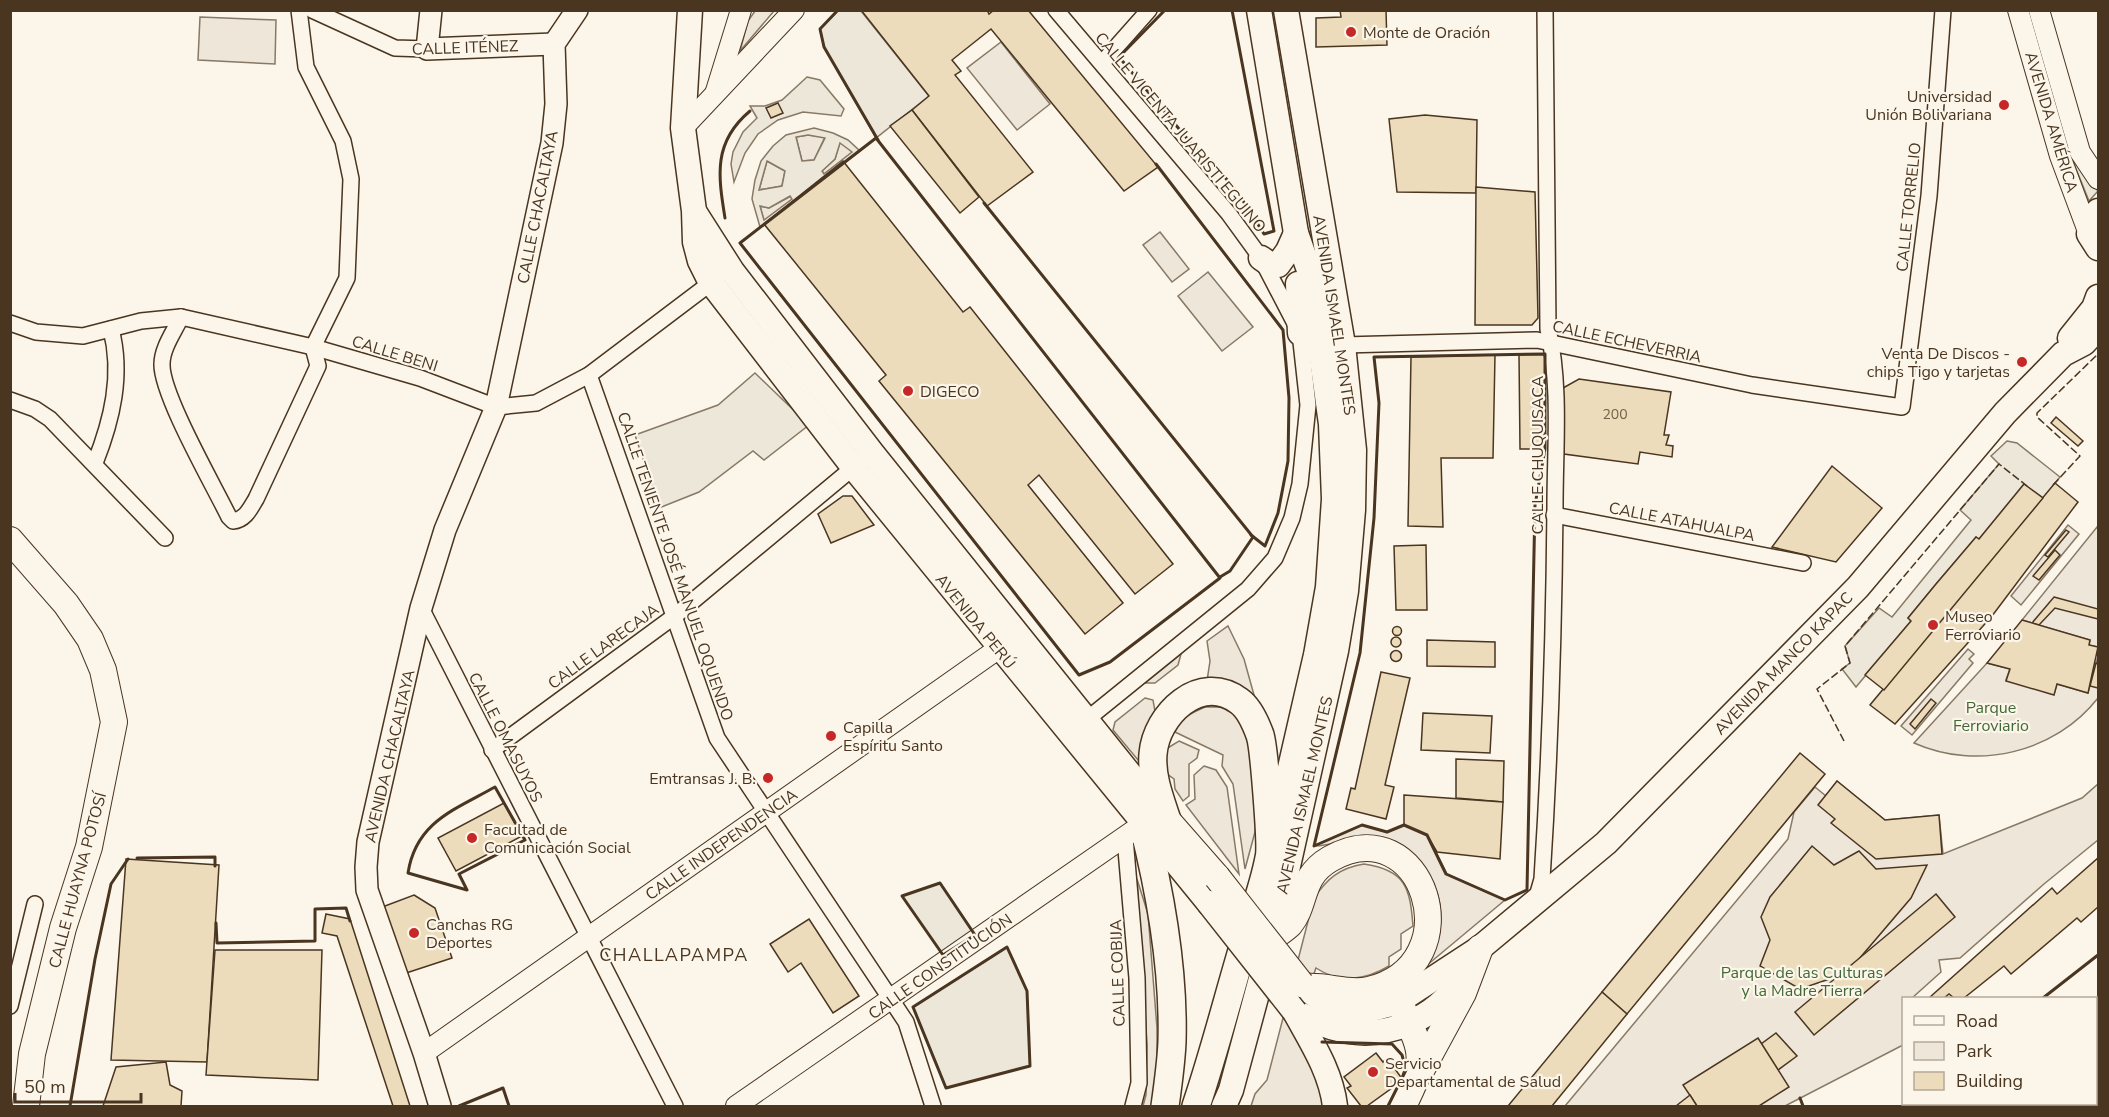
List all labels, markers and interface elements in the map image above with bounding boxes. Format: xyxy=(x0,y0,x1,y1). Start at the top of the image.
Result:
place label: Monte de Oración xyxy=(1363,22,1490,44)
marker: Monte de Oración xyxy=(1344,25,1358,39)
street label: CALLE VICENTA JUARISTI EGUINO xyxy=(1090,28,1271,238)
street label: CALLE ITÉNEZ xyxy=(411,35,519,61)
street label: AVENIDA AMÉRICA xyxy=(2019,49,2083,196)
place label: Universidad Unión Bolivariana xyxy=(1865,86,1992,126)
marker: Universidad Unión Bolivariana xyxy=(1997,98,2011,112)
street label: CALLE CHACALTAYA xyxy=(512,129,564,286)
street label: CALLE TORRELIO xyxy=(1891,141,1927,273)
street label: AVENIDA ISMAEL MONTES xyxy=(1307,213,1361,417)
street label: CALLE ECHEVERRIA xyxy=(1550,315,1704,369)
street label: CALLE BENI xyxy=(349,330,441,377)
place label: Venta De Discos - chips Tigo y tarjetas xyxy=(1867,343,2010,383)
marker: Venta De Discos - chips Tigo y tarjetas xyxy=(2015,355,2029,369)
street label: CALLE CHUQUISACA xyxy=(1527,375,1549,535)
place label: DIGECO xyxy=(920,381,980,403)
marker: DIGECO xyxy=(901,384,915,398)
house number: 200 xyxy=(1602,405,1628,424)
street label: CALLE TENIENTE JOSÉ MANUEL OQUENDO xyxy=(612,409,738,724)
street label: CALLE ATAHUALPA xyxy=(1607,497,1757,547)
street label: AVENIDA PERÚ xyxy=(930,569,1020,674)
street label: AVENIDA MANCO KAPAC xyxy=(1709,587,1858,740)
street label: CALLE LARECAJA xyxy=(544,599,664,695)
place label: Museo Ferroviario xyxy=(1945,606,2021,646)
marker: Museo Ferroviario xyxy=(1926,618,1940,632)
street label: AVENIDA CHACALTAYA xyxy=(359,667,421,845)
street label: CALLE OMASUYOS xyxy=(463,669,547,806)
street label: AVENIDA ISMAEL MONTES xyxy=(1271,694,1338,896)
park label: Parque Ferroviario xyxy=(1953,697,2029,737)
place label: Capilla Espíritu Santo xyxy=(843,717,943,757)
marker: Capilla Espíritu Santo xyxy=(824,729,838,743)
place label: Emtransas J. B. xyxy=(649,768,756,790)
marker: Emtransas J. B. xyxy=(761,771,775,785)
street label: CALLE INDEPENDENCIA xyxy=(641,784,802,906)
street label: CALLE HUAYNA POTOSÍ xyxy=(44,789,112,971)
place label: Facultad de Comunicación Social xyxy=(484,819,631,859)
marker: Facultad de Comunicación Social xyxy=(465,831,479,845)
street label: CALLE CONSTITUCIÓN xyxy=(864,909,1017,1025)
place label: Canchas RG Deportes xyxy=(426,914,513,954)
street label: CALLE COBIJA xyxy=(1105,919,1131,1027)
marker: Canchas RG Deportes xyxy=(407,926,421,940)
district label: CHALLAPAMPA xyxy=(599,943,749,967)
park label: Parque de las Culturas y la Madre Tierra xyxy=(1721,962,1883,1002)
legend xyxy=(1902,997,2097,1105)
text: Road xyxy=(1956,1009,1998,1033)
text: Park xyxy=(1956,1039,1993,1063)
place label: Servicio Departamental de Salud xyxy=(1385,1053,1561,1093)
marker: Servicio Departamental de Salud xyxy=(1366,1065,1380,1079)
scale bar xyxy=(15,1066,141,1104)
text: Building xyxy=(1956,1069,2023,1093)
text: 50 m xyxy=(24,1075,66,1099)

